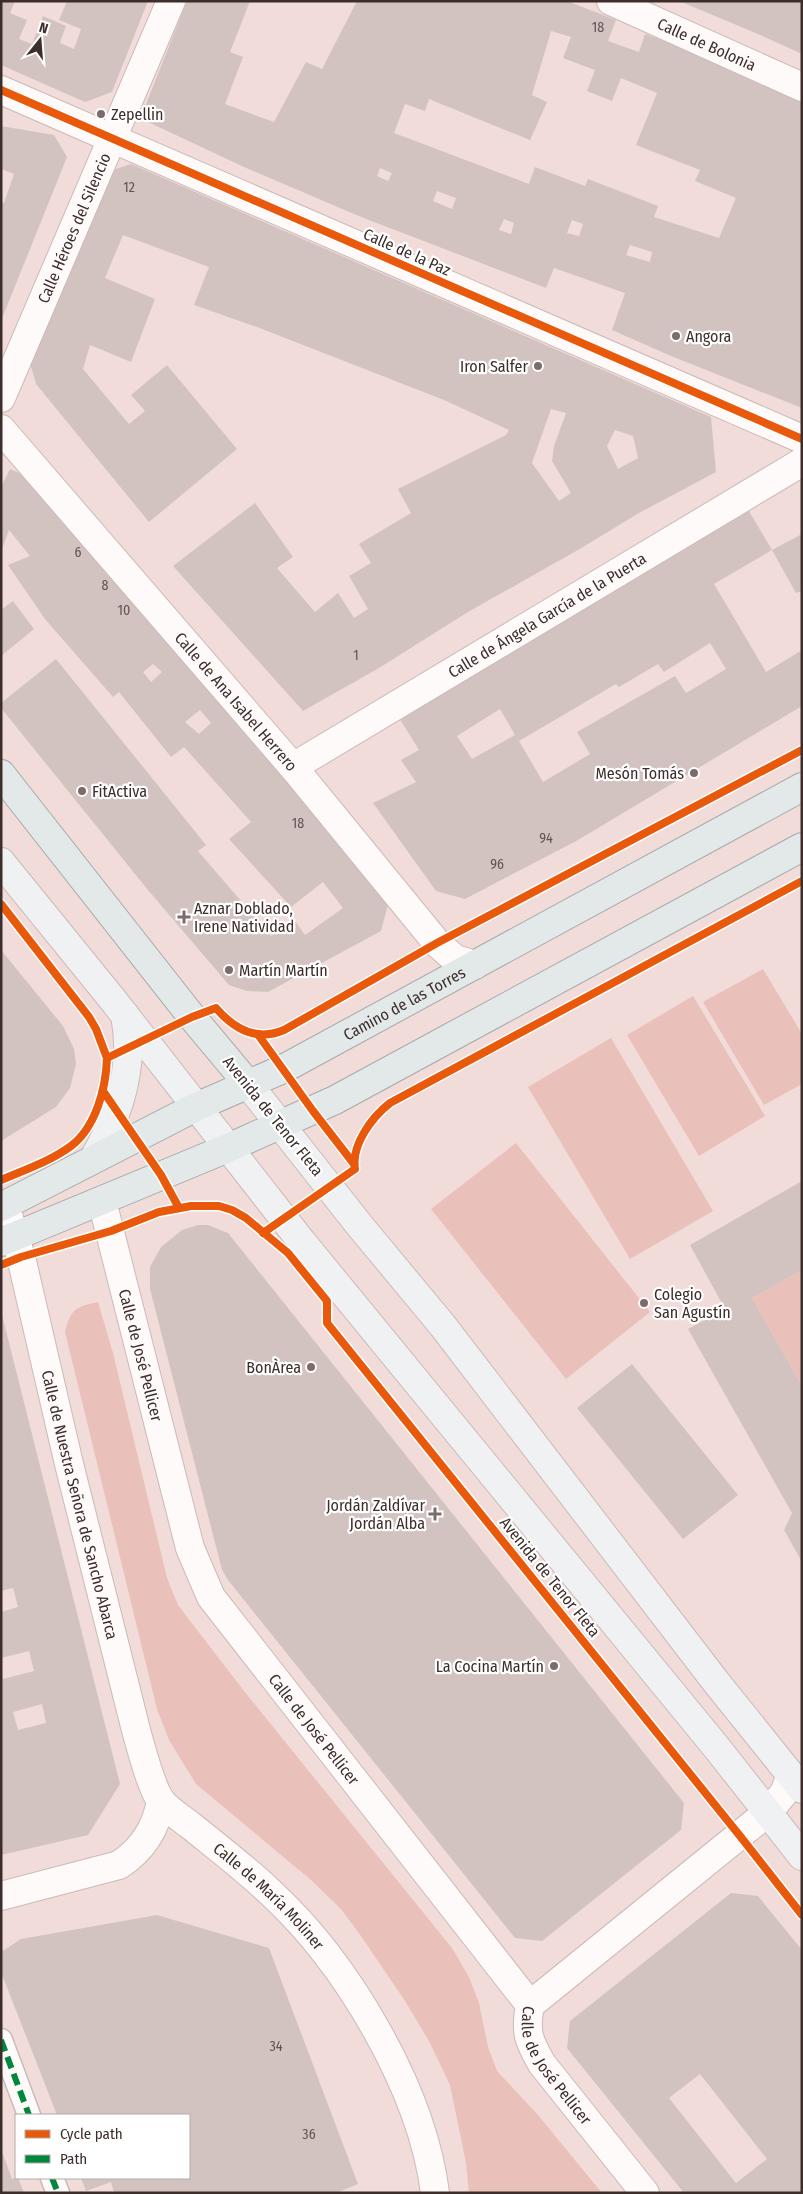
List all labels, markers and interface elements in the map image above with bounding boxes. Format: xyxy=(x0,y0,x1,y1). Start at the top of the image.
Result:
street label: Calle de Bolonia xyxy=(654,14,759,75)
north arrow xyxy=(15,15,65,65)
text: N xyxy=(37,19,50,37)
house number: 18 xyxy=(592,19,604,36)
place label: Zepellin xyxy=(111,105,163,124)
marker: Zepellin xyxy=(95,108,107,120)
street label: Calle Héroes del Silencio xyxy=(33,150,114,306)
house number: 12 xyxy=(123,179,135,196)
street label: Calle de la Paz xyxy=(360,224,454,280)
place label: Angora xyxy=(686,327,732,346)
marker: Angora xyxy=(670,330,682,342)
place label: Iron Salfer xyxy=(460,357,528,376)
marker: Iron Salfer xyxy=(532,360,544,372)
house number: 6 xyxy=(75,544,82,561)
street label: Calle de Ángela García de la Puerta xyxy=(445,548,649,681)
house number: 8 xyxy=(102,577,109,594)
house number: 10 xyxy=(118,602,130,619)
street label: Calle de Ana Isabel Herrero xyxy=(171,628,302,775)
house number: 1 xyxy=(353,647,359,664)
place label: Mesón Tomás xyxy=(595,764,684,783)
marker: Mesón Tomás xyxy=(688,767,700,779)
place label: FitActiva xyxy=(92,782,147,801)
marker: FitActiva xyxy=(76,785,88,797)
house number: 18 xyxy=(292,815,304,832)
house number: 94 xyxy=(539,830,553,847)
house number: 96 xyxy=(490,856,504,873)
place label: Aznar Doblado, Irene Natividad xyxy=(194,899,294,936)
marker: Aznar Doblado, Irene Natividad xyxy=(178,911,190,923)
place label: Martín Martín xyxy=(239,961,328,980)
street label: Camino de las Torres xyxy=(340,962,469,1044)
marker: Martín Martín xyxy=(223,964,235,976)
street label: Avenida de Tenor Fleta xyxy=(219,1052,327,1180)
place label: Colegio San Agustín xyxy=(654,1285,731,1322)
street label: Calle de José Pellicer xyxy=(115,1287,167,1424)
marker: Colegio San Agustín xyxy=(638,1297,650,1309)
place label: BonÀrea xyxy=(246,1358,301,1377)
marker: BonÀrea xyxy=(305,1361,317,1373)
street label: Calle de Nuestra Señora de Sancho Abarca xyxy=(38,1368,122,1641)
place label: Jordán Zaldívar Jordán Alba xyxy=(326,1496,425,1533)
marker: Jordán Zaldívar Jordán Alba xyxy=(429,1508,441,1520)
street label: Avenida de Tenor Fleta xyxy=(496,1513,604,1641)
place label: La Cocina Martín xyxy=(436,1657,544,1676)
marker: La Cocina Martín xyxy=(548,1660,560,1672)
street label: Calle de José Pellicer xyxy=(265,1670,364,1789)
street label: Calle de María Moliner xyxy=(210,1838,329,1954)
street label: Calle de José Pellicer xyxy=(518,2005,596,2128)
house number: 34 xyxy=(269,2038,283,2055)
legend xyxy=(15,2114,190,2179)
text: Cycle path xyxy=(60,2125,123,2143)
house number: 36 xyxy=(302,2126,316,2143)
text: Path xyxy=(60,2150,87,2168)

